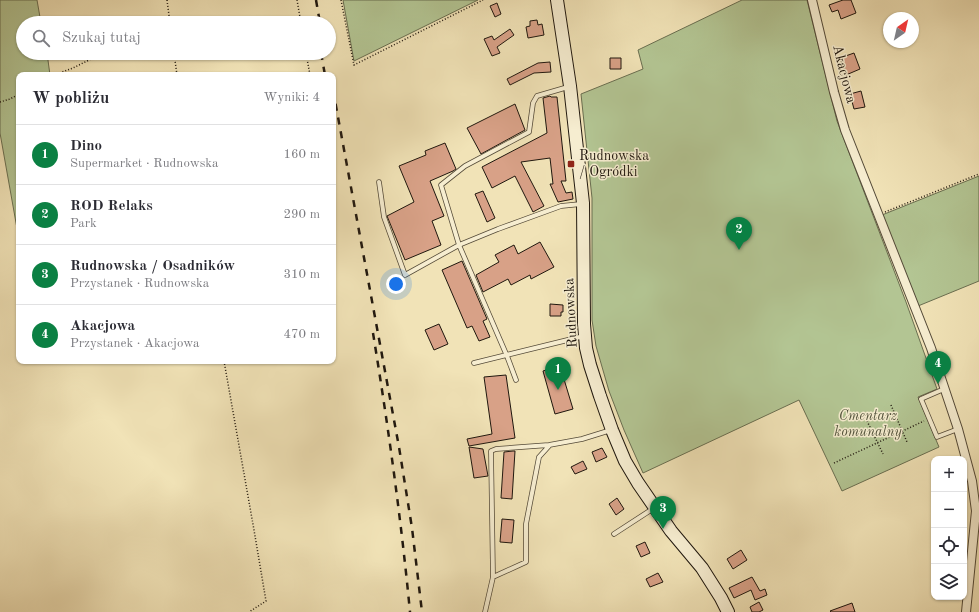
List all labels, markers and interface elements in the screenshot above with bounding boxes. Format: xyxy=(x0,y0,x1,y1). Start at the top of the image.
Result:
north arrow xyxy=(883,12,919,48)
search box xyxy=(16,16,336,60)
icon: search xyxy=(30,27,52,49)
text: Szukaj tutaj xyxy=(62,31,141,46)
street label: Akacjowa xyxy=(830,43,858,105)
text: W pobliżu xyxy=(32,90,109,107)
text: Wyniki: 4 xyxy=(264,91,320,104)
text: Dino xyxy=(70,139,102,154)
text: 1 xyxy=(41,148,49,161)
text: 160 m xyxy=(283,148,320,161)
place label: Rudnowska / Ogródki xyxy=(579,149,649,179)
text: Supermarket · Rudnowska xyxy=(70,157,219,170)
marker: Rudnowska / Ogródki xyxy=(566,159,576,169)
text: ROD Relaks xyxy=(70,199,153,214)
text: 2 xyxy=(41,208,49,221)
text: 290 m xyxy=(283,208,320,221)
text: Park xyxy=(70,217,97,230)
pin: 2 xyxy=(726,217,752,250)
text: Rudnowska / Osadników xyxy=(70,259,235,274)
text: 3 xyxy=(41,268,49,281)
text: 310 m xyxy=(283,268,320,281)
your location xyxy=(386,274,406,294)
text: Przystanek · Rudnowska xyxy=(70,277,209,290)
street label: Rudnowska xyxy=(562,277,580,348)
text: Akacjowa xyxy=(70,319,135,334)
text: 4 xyxy=(41,328,49,341)
text: 470 m xyxy=(283,328,320,341)
text: Przystanek · Akacjowa xyxy=(70,337,199,350)
pin: 4 xyxy=(925,351,951,384)
pin: 1 xyxy=(545,357,571,390)
park label: Cmentarz komunalny xyxy=(834,409,903,440)
map controls xyxy=(931,456,967,600)
button: + xyxy=(931,456,967,492)
button: − xyxy=(931,492,967,528)
pin: 3 xyxy=(650,496,676,529)
button: locate xyxy=(931,528,967,564)
button: layers xyxy=(931,564,967,600)

